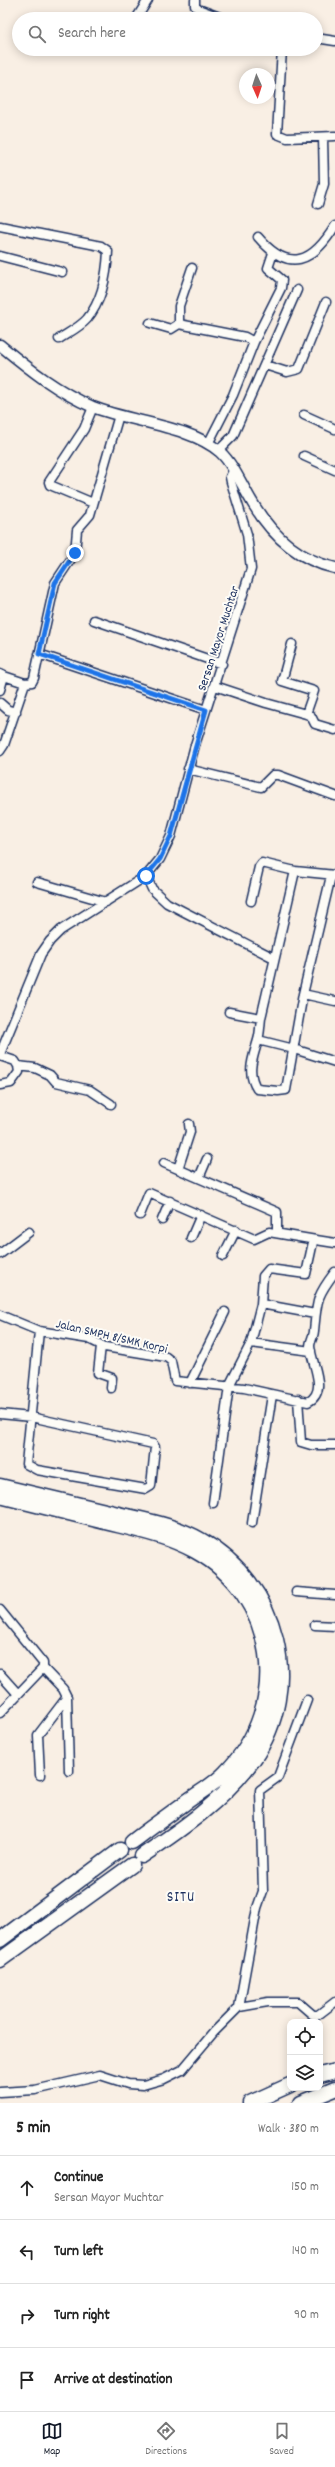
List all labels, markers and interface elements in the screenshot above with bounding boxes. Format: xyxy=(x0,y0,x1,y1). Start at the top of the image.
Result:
search box xyxy=(12,12,323,56)
icon: search xyxy=(26,23,48,45)
text: Search here xyxy=(58,23,126,45)
north arrow xyxy=(239,68,275,104)
route end xyxy=(66,544,84,562)
street label: Sersan Mayor Muchtar xyxy=(193,584,245,694)
route start xyxy=(137,867,155,885)
street label: Jalan SMPH 8/SMK Korpi xyxy=(54,1315,170,1360)
district label: SITU xyxy=(167,1887,195,1909)
map controls xyxy=(287,2019,323,2091)
button: locate xyxy=(287,2019,323,2055)
button: layers xyxy=(287,2055,323,2091)
text: 5 min xyxy=(16,2117,50,2141)
text: Walk · 380 m xyxy=(258,2120,319,2139)
text: Continue xyxy=(54,2167,103,2189)
icon: ahead xyxy=(16,2177,38,2199)
text: 150 m xyxy=(291,2178,319,2197)
text: Sersan Mayor Muchtar xyxy=(54,2189,164,2208)
icon: left xyxy=(16,2241,38,2263)
text: Turn left xyxy=(54,2241,103,2263)
text: 140 m xyxy=(292,2242,319,2261)
icon: right xyxy=(16,2305,38,2327)
text: Turn right xyxy=(54,2305,110,2327)
text: 90 m xyxy=(294,2306,319,2325)
icon: arrive xyxy=(16,2369,38,2391)
text: Arrive at destination xyxy=(54,2369,172,2391)
tab: Map xyxy=(41,2420,63,2460)
tab: Directions xyxy=(145,2420,187,2460)
tab: Saved xyxy=(269,2420,294,2460)

